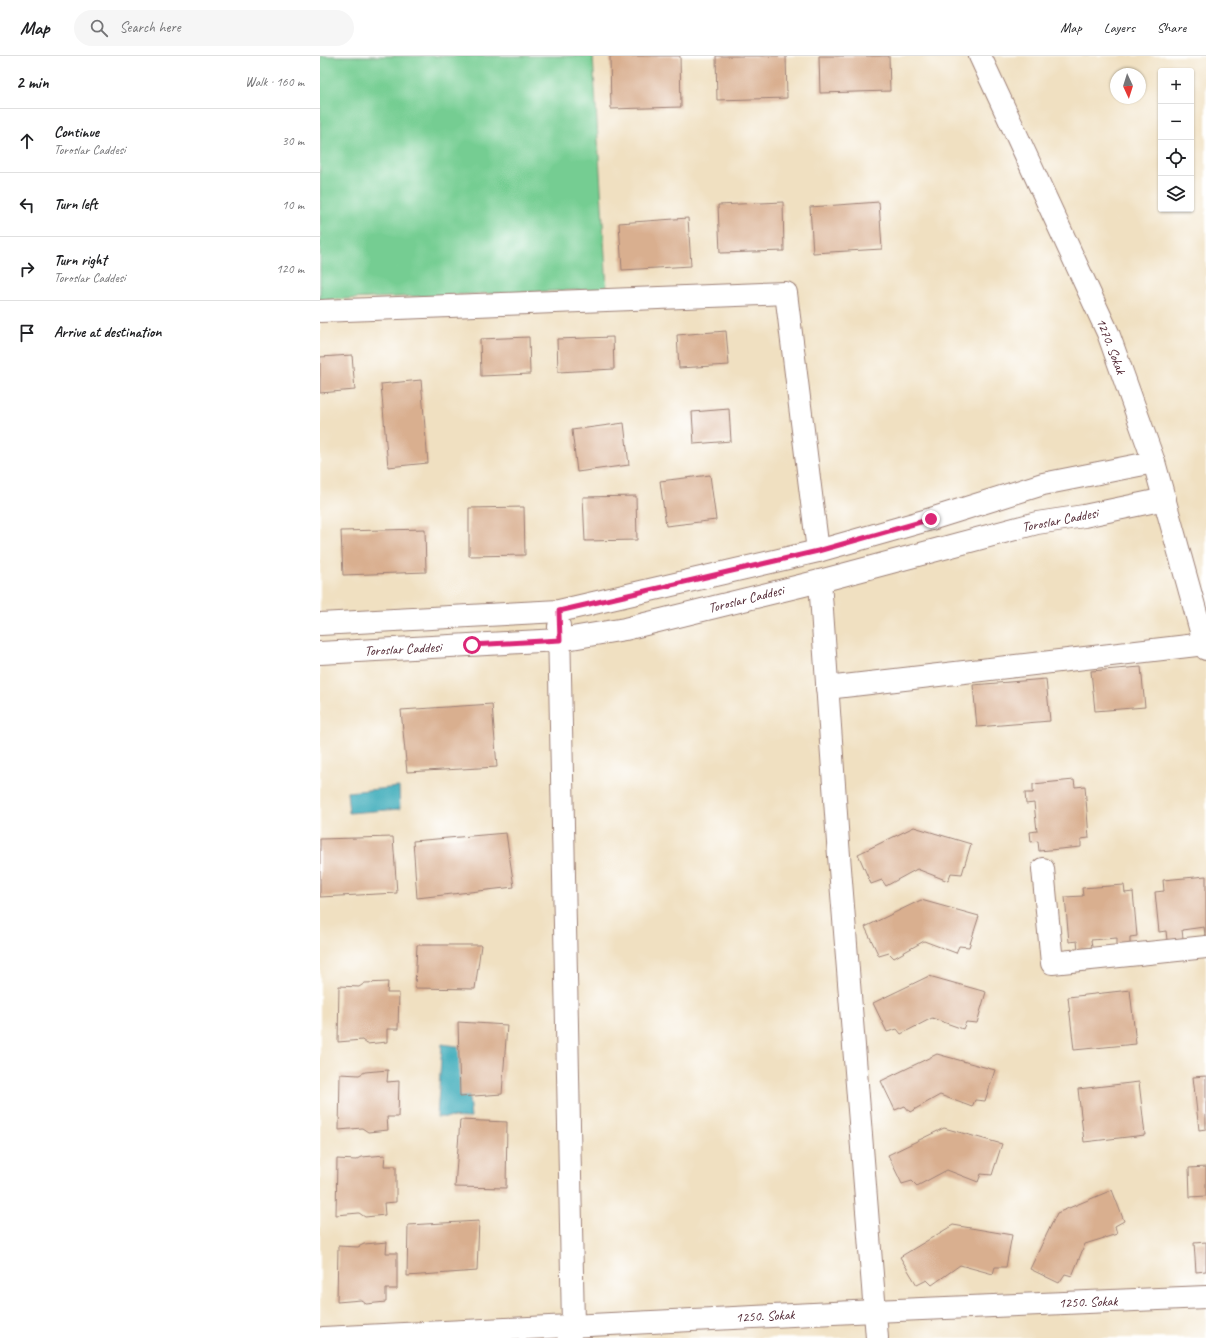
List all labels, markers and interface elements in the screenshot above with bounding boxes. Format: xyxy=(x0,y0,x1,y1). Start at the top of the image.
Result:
search box xyxy=(74,10,354,46)
text: Map xyxy=(20,16,50,40)
icon: search xyxy=(88,17,110,39)
text: Search here xyxy=(120,18,181,37)
text: Map xyxy=(1060,19,1082,36)
text: Layers xyxy=(1104,19,1135,36)
text: Share xyxy=(1157,19,1186,36)
north arrow xyxy=(1110,68,1146,104)
map controls xyxy=(1158,68,1194,212)
button: + xyxy=(1158,68,1194,104)
text: 2 min xyxy=(16,72,49,93)
text: Walk · 160 m xyxy=(245,74,304,90)
button: − xyxy=(1158,104,1194,140)
text: Continue xyxy=(54,123,99,142)
icon: ahead xyxy=(16,130,38,152)
text: 30 m xyxy=(282,133,304,149)
button: locate xyxy=(1158,140,1194,176)
text: Toroslar Caddesi xyxy=(54,142,126,158)
button: layers xyxy=(1158,176,1194,212)
icon: left xyxy=(16,194,38,216)
text: Turn left xyxy=(54,195,97,214)
text: 10 m xyxy=(282,197,304,213)
text: Turn right xyxy=(54,251,107,270)
icon: right xyxy=(16,258,38,280)
text: 120 m xyxy=(276,261,304,277)
text: Toroslar Caddesi xyxy=(54,270,126,286)
street label: 1270. Sokak xyxy=(1093,316,1130,377)
icon: arrive xyxy=(16,322,38,344)
text: Arrive at destination xyxy=(54,323,161,342)
street label: Toroslar Caddesi xyxy=(1021,504,1102,536)
route end xyxy=(922,510,940,528)
street label: Toroslar Caddesi xyxy=(707,581,788,617)
route start xyxy=(463,636,481,654)
street label: Toroslar Caddesi xyxy=(364,638,444,660)
street label: 1250. Sokak xyxy=(1058,1292,1119,1312)
street label: 1250. Sokak xyxy=(735,1306,796,1326)

